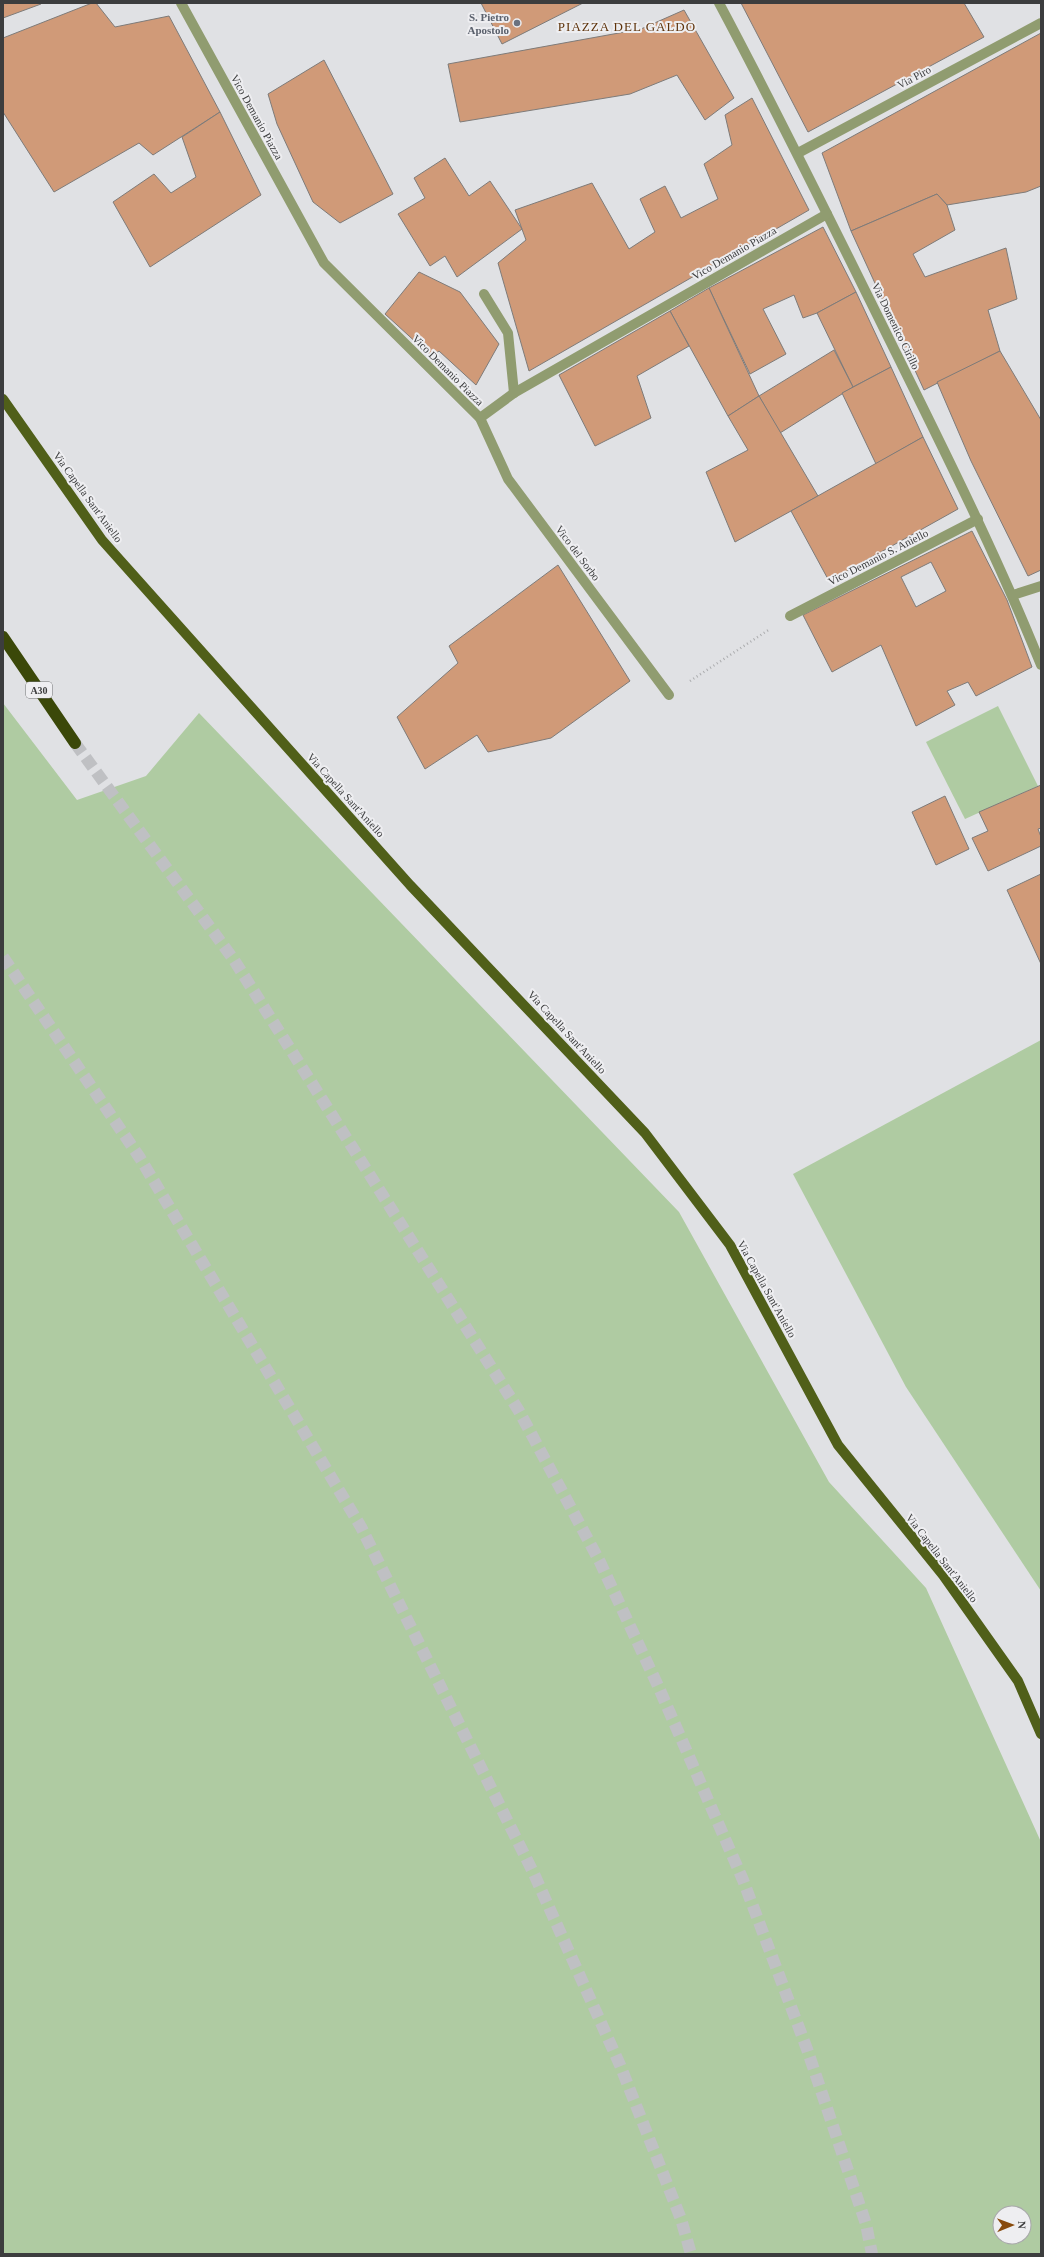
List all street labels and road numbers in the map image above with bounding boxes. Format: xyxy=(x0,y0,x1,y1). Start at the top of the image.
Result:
street label: Via Piro xyxy=(895,63,933,91)
street label: Vico Demanio Piazza xyxy=(229,72,285,162)
street label: Vico Demanio Piazza xyxy=(690,224,778,282)
street label: Via Domenico Cirillo xyxy=(870,281,922,372)
street label: Vico Demanio Piazza xyxy=(410,332,486,408)
street label: Via Capella Sant'Aniello xyxy=(51,449,125,545)
street label: Vico del Sorbo xyxy=(553,523,603,583)
street label: Vico Demanio S. Aniello xyxy=(826,526,930,587)
road number: A30 xyxy=(26,682,52,698)
street label: Via Capella Sant'Aniello xyxy=(305,751,387,840)
street label: Via Capella Sant'Aniello xyxy=(525,988,609,1076)
street label: Via Capella Sant'Aniello xyxy=(735,1238,799,1340)
street label: Via Capella Sant'Aniello xyxy=(904,1511,981,1605)

